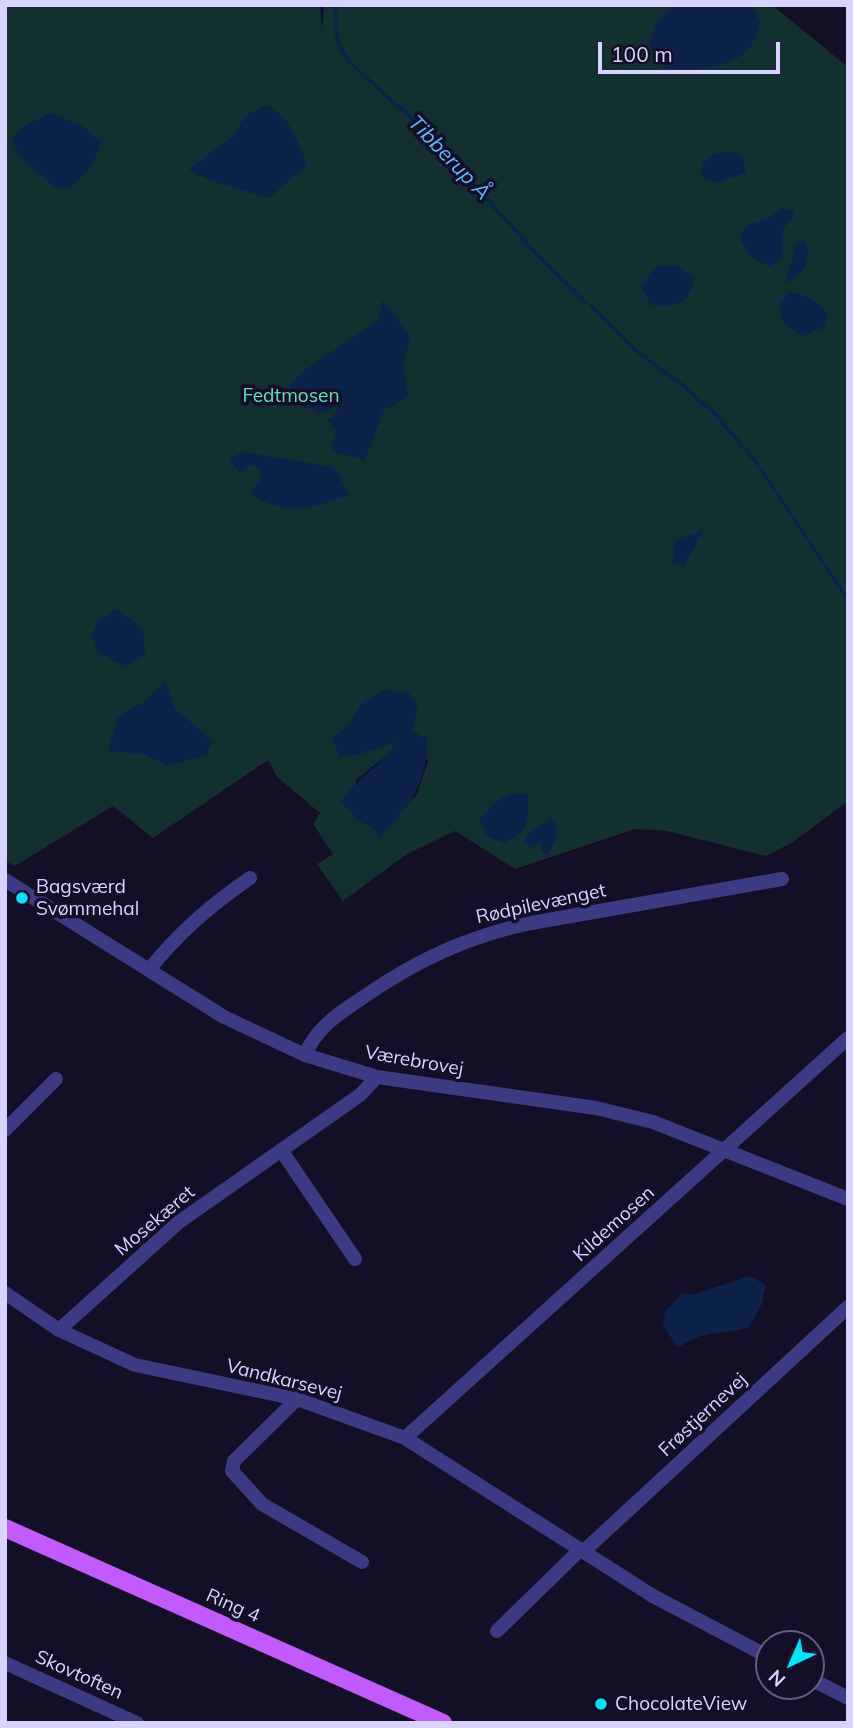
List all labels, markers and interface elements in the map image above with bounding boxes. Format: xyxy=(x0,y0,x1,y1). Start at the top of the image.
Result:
scale bar xyxy=(601,28,783,72)
text: 100 m xyxy=(611,41,673,67)
water label: Tibberup Å xyxy=(403,111,495,205)
park label: Fedtmosen xyxy=(242,385,340,407)
place label: Bagsværd Svømmehal xyxy=(36,876,139,920)
street label: Rødpilevænget xyxy=(474,879,608,929)
marker: Bagsværd Svømmehal xyxy=(14,890,30,906)
street label: Værebrovej xyxy=(363,1041,465,1081)
street label: Mosekæret xyxy=(110,1181,200,1261)
street label: Kildemosen xyxy=(569,1182,659,1266)
street label: Vandkarsevej xyxy=(224,1355,344,1405)
street label: Frøstjernevej xyxy=(654,1368,752,1462)
street label: Ring 4 xyxy=(203,1584,263,1628)
north arrow xyxy=(755,1630,825,1700)
street label: Skovtoften xyxy=(32,1646,126,1704)
text: N xyxy=(763,1665,790,1692)
place label: ChocolateView xyxy=(615,1693,747,1715)
marker: ChocolateView xyxy=(593,1696,609,1712)

